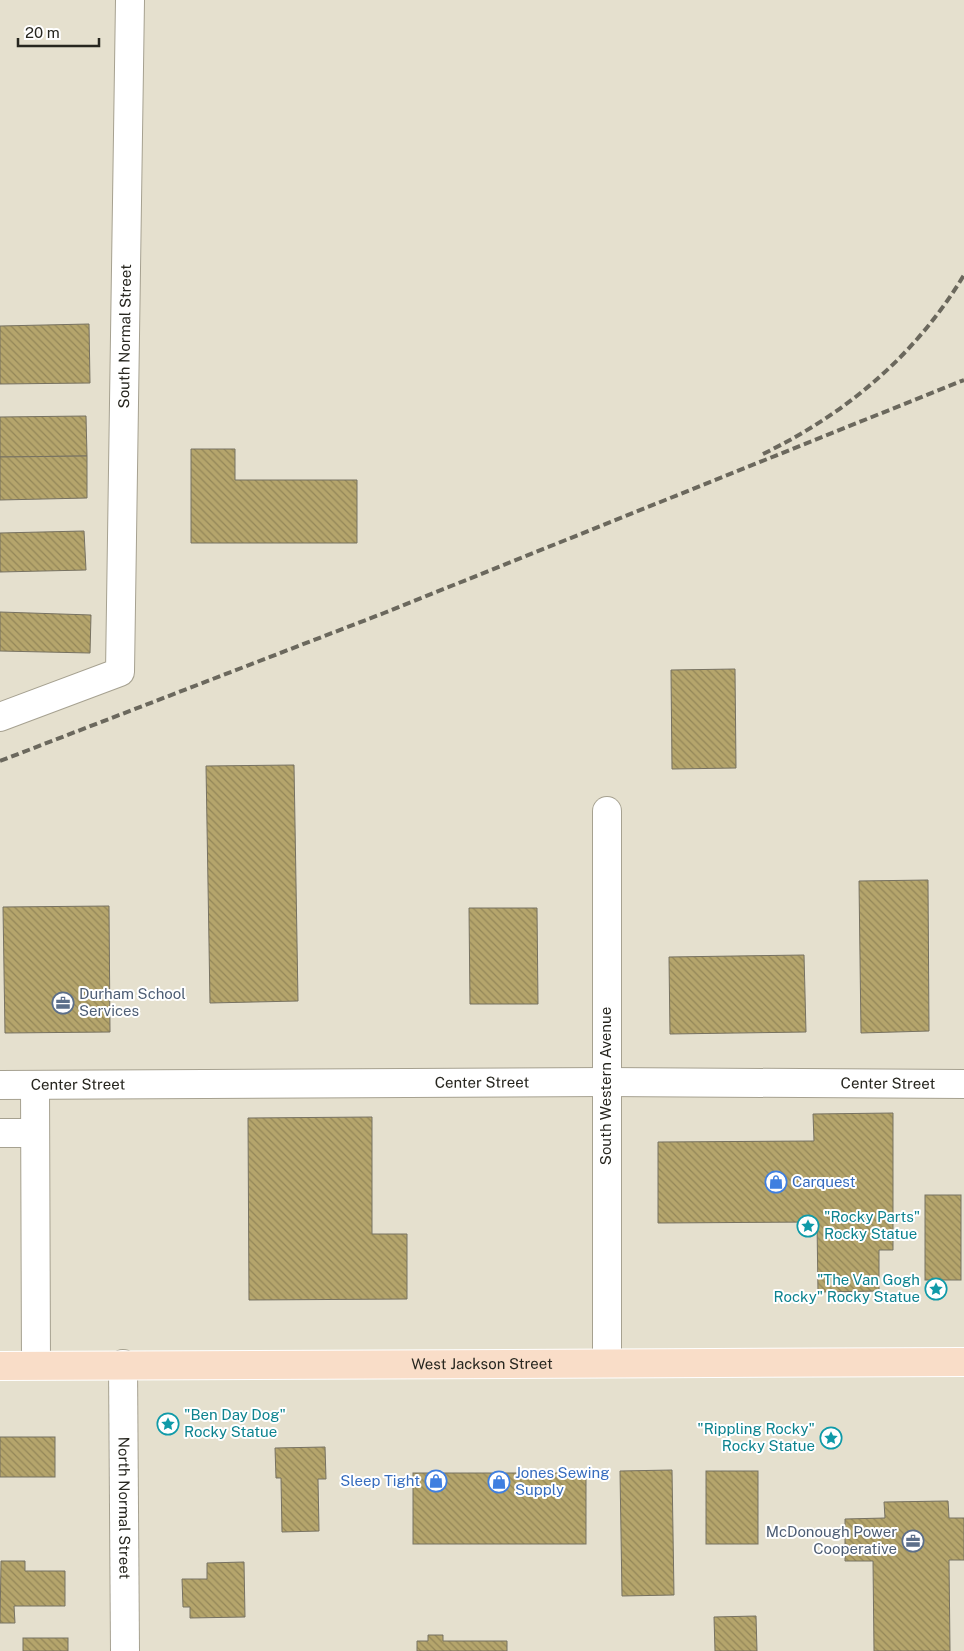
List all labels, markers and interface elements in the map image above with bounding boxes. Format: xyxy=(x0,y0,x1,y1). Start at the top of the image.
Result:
scale bar xyxy=(18,15,99,47)
text: 20 m xyxy=(25,24,60,41)
street label: South Normal Street xyxy=(115,264,134,408)
place label: Durham School Services xyxy=(79,985,186,1019)
office icon: Durham School Services xyxy=(51,991,75,1015)
street label: South Western Avenue xyxy=(597,1007,614,1165)
street label: Center Street xyxy=(435,1073,530,1091)
street label: Center Street xyxy=(841,1074,936,1092)
street label: Center Street xyxy=(31,1075,126,1093)
shop icon: Carquest xyxy=(764,1170,788,1194)
place label: Carquest xyxy=(792,1173,856,1190)
place label: "Rocky Parts" Rocky Statue xyxy=(824,1208,920,1242)
place icon: "Rocky Parts" Rocky Statue xyxy=(796,1214,820,1238)
place label: "The Van Gogh Rocky" Rocky Statue xyxy=(774,1271,920,1305)
place icon: "The Van Gogh Rocky" Rocky Statue xyxy=(924,1277,948,1301)
street label: West Jackson Street xyxy=(411,1355,553,1372)
place label: "Ben Day Dog" Rocky Statue xyxy=(184,1406,286,1440)
place icon: "Ben Day Dog" Rocky Statue xyxy=(156,1412,180,1436)
place label: "Rippling Rocky" Rocky Statue xyxy=(697,1420,815,1454)
place icon: "Rippling Rocky" Rocky Statue xyxy=(819,1426,843,1450)
street label: North Normal Street xyxy=(116,1437,134,1579)
place label: Jones Sewing Supply xyxy=(515,1464,610,1498)
shop icon: Sleep Tight xyxy=(424,1469,448,1493)
shop icon: Jones Sewing Supply xyxy=(487,1470,511,1494)
place label: Sleep Tight xyxy=(340,1472,420,1489)
place label: McDonough Power Cooperative xyxy=(766,1523,897,1557)
office icon: McDonough Power Cooperative xyxy=(901,1529,925,1553)

